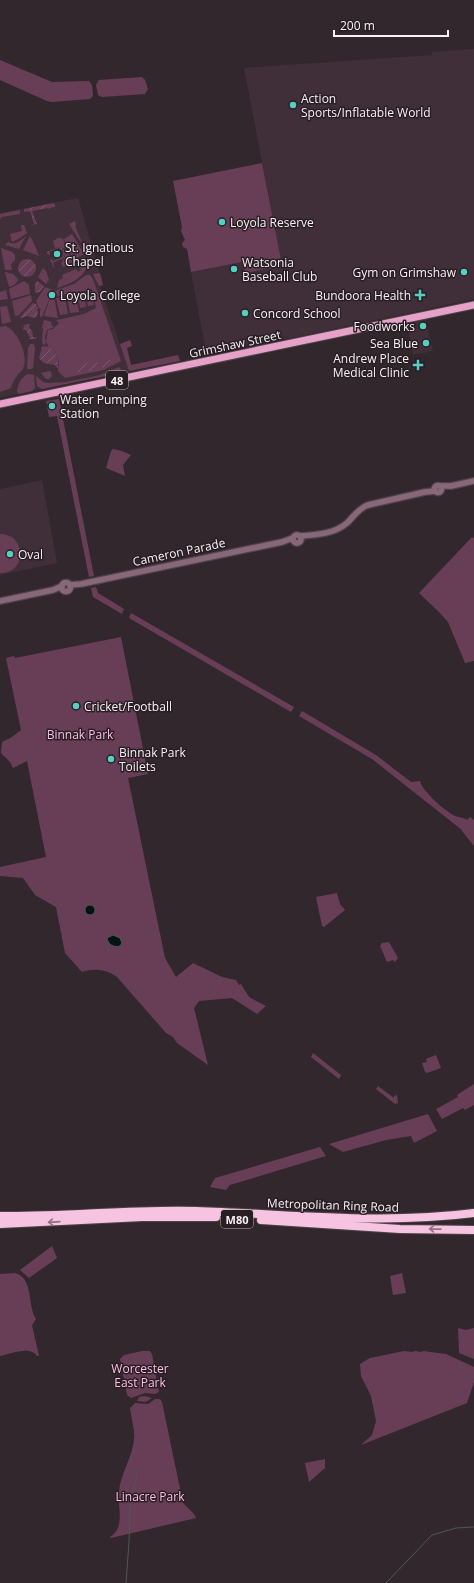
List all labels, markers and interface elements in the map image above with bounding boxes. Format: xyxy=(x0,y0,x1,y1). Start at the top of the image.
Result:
scale bar xyxy=(334,12,448,38)
text: 200 m xyxy=(340,17,375,34)
place label: Action Sports/Inflatable World xyxy=(301,90,431,121)
marker: Action Sports/Inflatable World xyxy=(288,100,298,110)
place label: Loyola Reserve xyxy=(230,214,314,231)
marker: Loyola Reserve xyxy=(217,217,227,227)
place label: St. Ignatious Chapel xyxy=(65,239,134,270)
marker: St. Ignatious Chapel xyxy=(52,249,62,259)
place label: Watsonia Baseball Club xyxy=(242,254,317,285)
marker: Watsonia Baseball Club xyxy=(229,264,239,274)
place label: Gym on Grimshaw xyxy=(353,264,457,281)
marker: Gym on Grimshaw xyxy=(459,267,469,277)
place label: Loyola College xyxy=(60,287,141,304)
place label: Bundoora Health xyxy=(315,287,411,304)
marker: Bundoora Health xyxy=(414,289,426,301)
marker: Loyola College xyxy=(47,290,57,300)
place label: Concord School xyxy=(253,305,341,322)
marker: Concord School xyxy=(240,308,250,318)
place label: Foodworks xyxy=(354,318,415,335)
marker: Foodworks xyxy=(418,321,428,331)
street label: Grimshaw Street xyxy=(188,326,282,362)
place label: Sea Blue xyxy=(370,335,418,352)
marker: Sea Blue xyxy=(421,338,431,348)
place label: Andrew Place Medical Clinic xyxy=(333,350,409,381)
marker: Andrew Place Medical Clinic xyxy=(412,359,424,371)
road number: 48 xyxy=(106,371,128,389)
place label: Water Pumping Station xyxy=(60,391,147,422)
marker: Water Pumping Station xyxy=(47,401,57,411)
street label: Cameron Parade xyxy=(131,534,227,570)
place label: Oval xyxy=(18,546,43,563)
marker: Oval xyxy=(5,549,15,559)
place label: Cricket/Football xyxy=(84,698,172,715)
marker: Cricket/Football xyxy=(71,701,81,711)
park label: Binnak Park xyxy=(47,726,114,743)
place label: Binnak Park Toilets xyxy=(119,744,186,775)
marker: Binnak Park Toilets xyxy=(106,754,116,764)
street label: Metropolitan Ring Road xyxy=(267,1194,399,1216)
road number: M80 xyxy=(221,1210,253,1228)
one-way arrow xyxy=(48,1219,61,1226)
one-way arrow xyxy=(429,1225,442,1233)
park label: Worcester East Park xyxy=(111,1360,169,1391)
park label: Linacre Park xyxy=(116,1488,185,1505)

